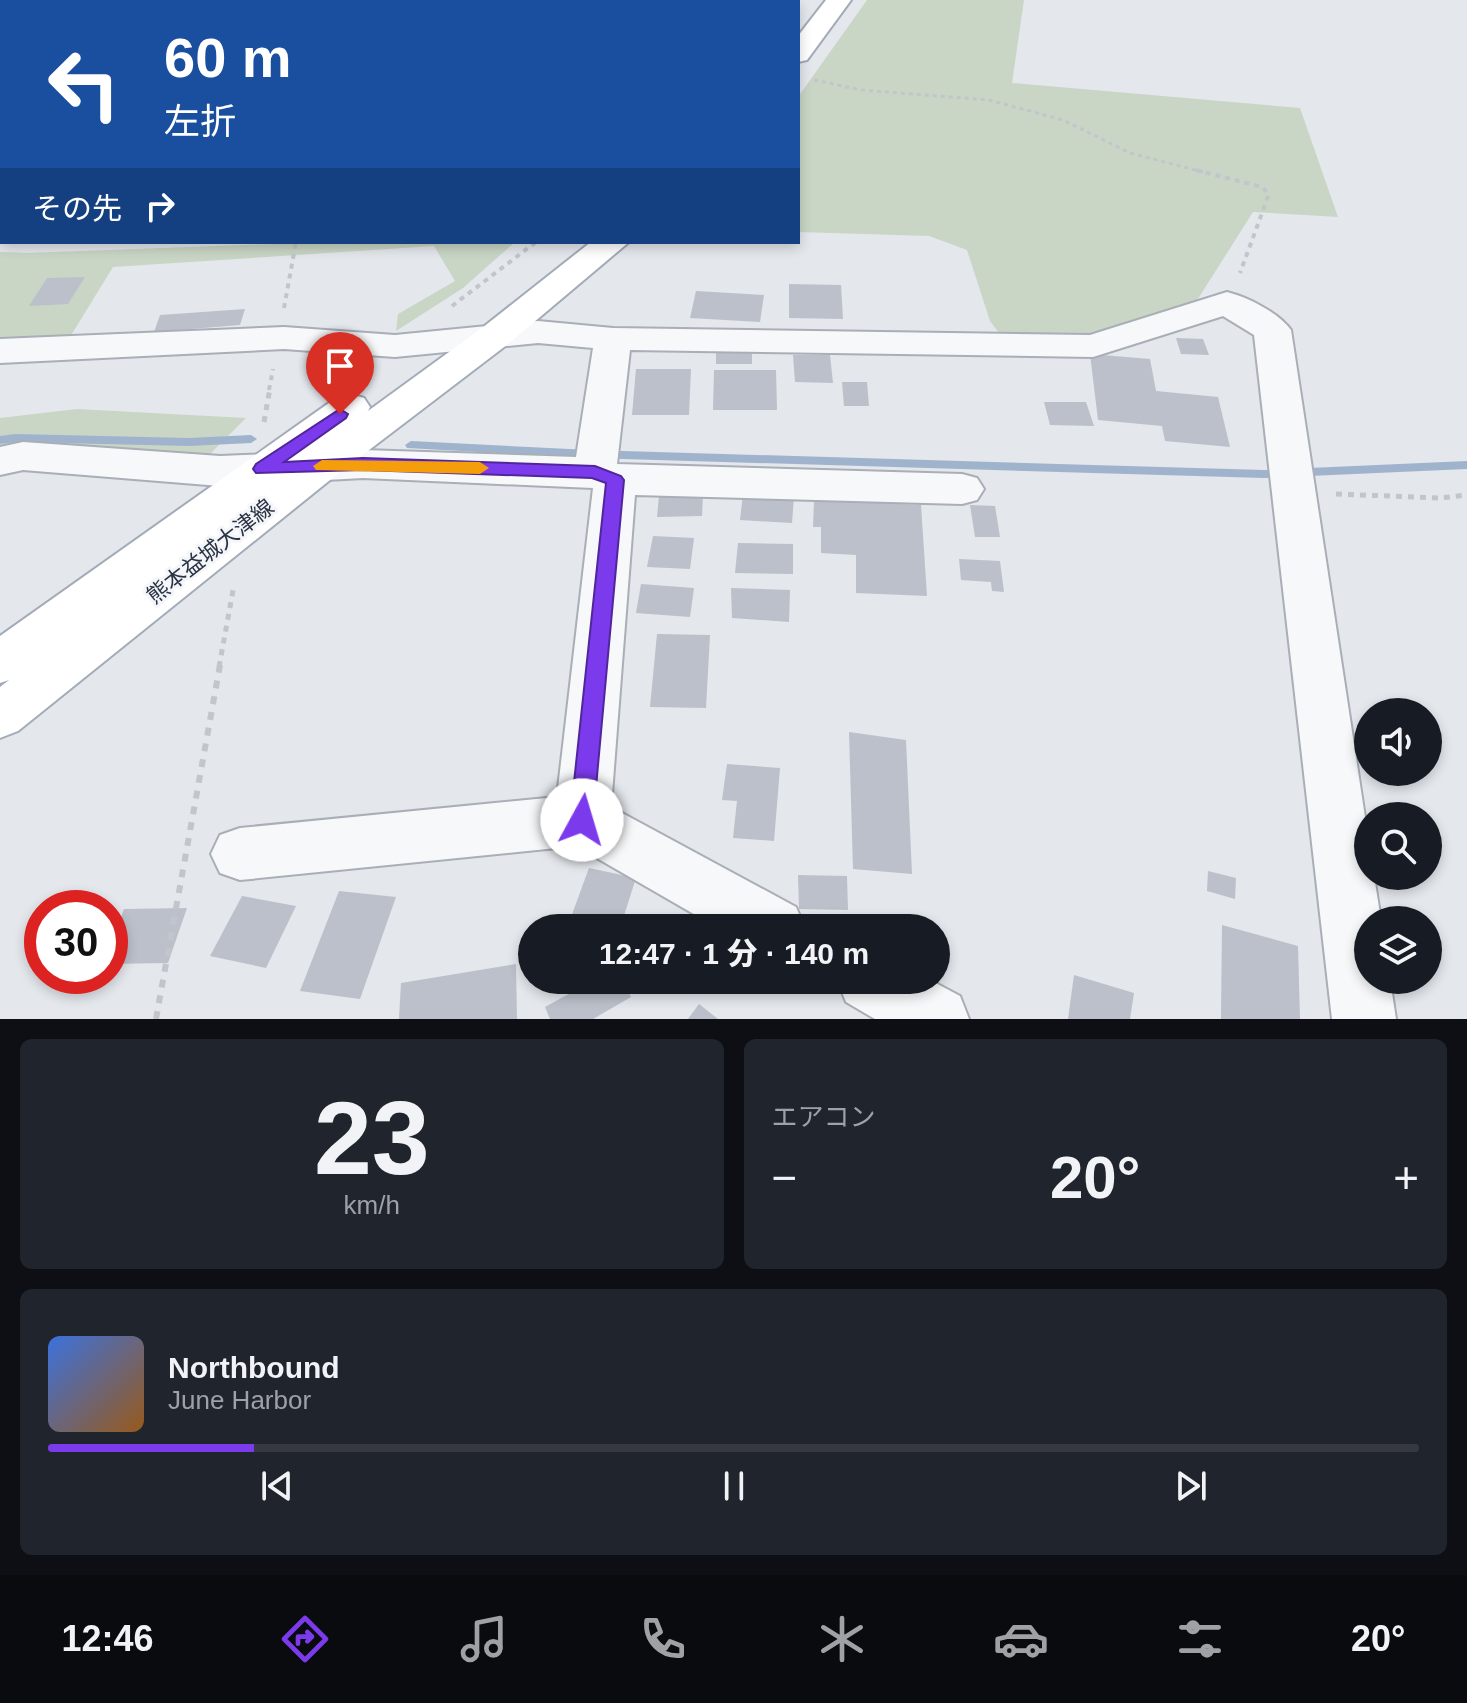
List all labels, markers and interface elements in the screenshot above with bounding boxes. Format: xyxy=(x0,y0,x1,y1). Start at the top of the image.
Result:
text: 60 m xyxy=(164,26,292,89)
icon: left xyxy=(32,32,136,136)
text: 左折 xyxy=(164,101,236,142)
icon: right xyxy=(138,184,182,228)
text: その先 xyxy=(32,192,122,225)
pin xyxy=(306,332,374,414)
icon: arrive xyxy=(318,344,362,388)
street label: 熊本益城大津線 xyxy=(142,494,279,609)
map controls xyxy=(1354,698,1442,994)
button: sound xyxy=(1354,698,1442,786)
position arrow xyxy=(540,778,624,862)
button: search xyxy=(1354,802,1442,890)
speed limit sign: 30 xyxy=(24,890,128,994)
button: layers xyxy=(1354,906,1442,994)
text: 12:47 · 1 分 · 140 m xyxy=(599,937,869,970)
text: 23 xyxy=(314,1080,430,1196)
text: エアコン xyxy=(772,1102,876,1132)
text: 20° xyxy=(1050,1144,1141,1211)
text: − xyxy=(772,1153,797,1202)
text: + xyxy=(1393,1153,1419,1202)
text: km/h xyxy=(344,1190,400,1220)
text: Northbound xyxy=(168,1351,340,1384)
text: June Harbor xyxy=(168,1385,311,1415)
icon: previous xyxy=(255,1464,299,1508)
icon: pause xyxy=(712,1464,756,1508)
icon: next xyxy=(1169,1464,1213,1508)
icon: directions xyxy=(277,1611,333,1667)
icon: music xyxy=(456,1611,512,1667)
icon: phone xyxy=(635,1611,691,1667)
icon: climate xyxy=(814,1611,870,1667)
icon: car xyxy=(993,1611,1049,1667)
icon: filters xyxy=(1172,1611,1228,1667)
text: 12:46 xyxy=(62,1618,154,1659)
text: 20° xyxy=(1351,1618,1405,1659)

